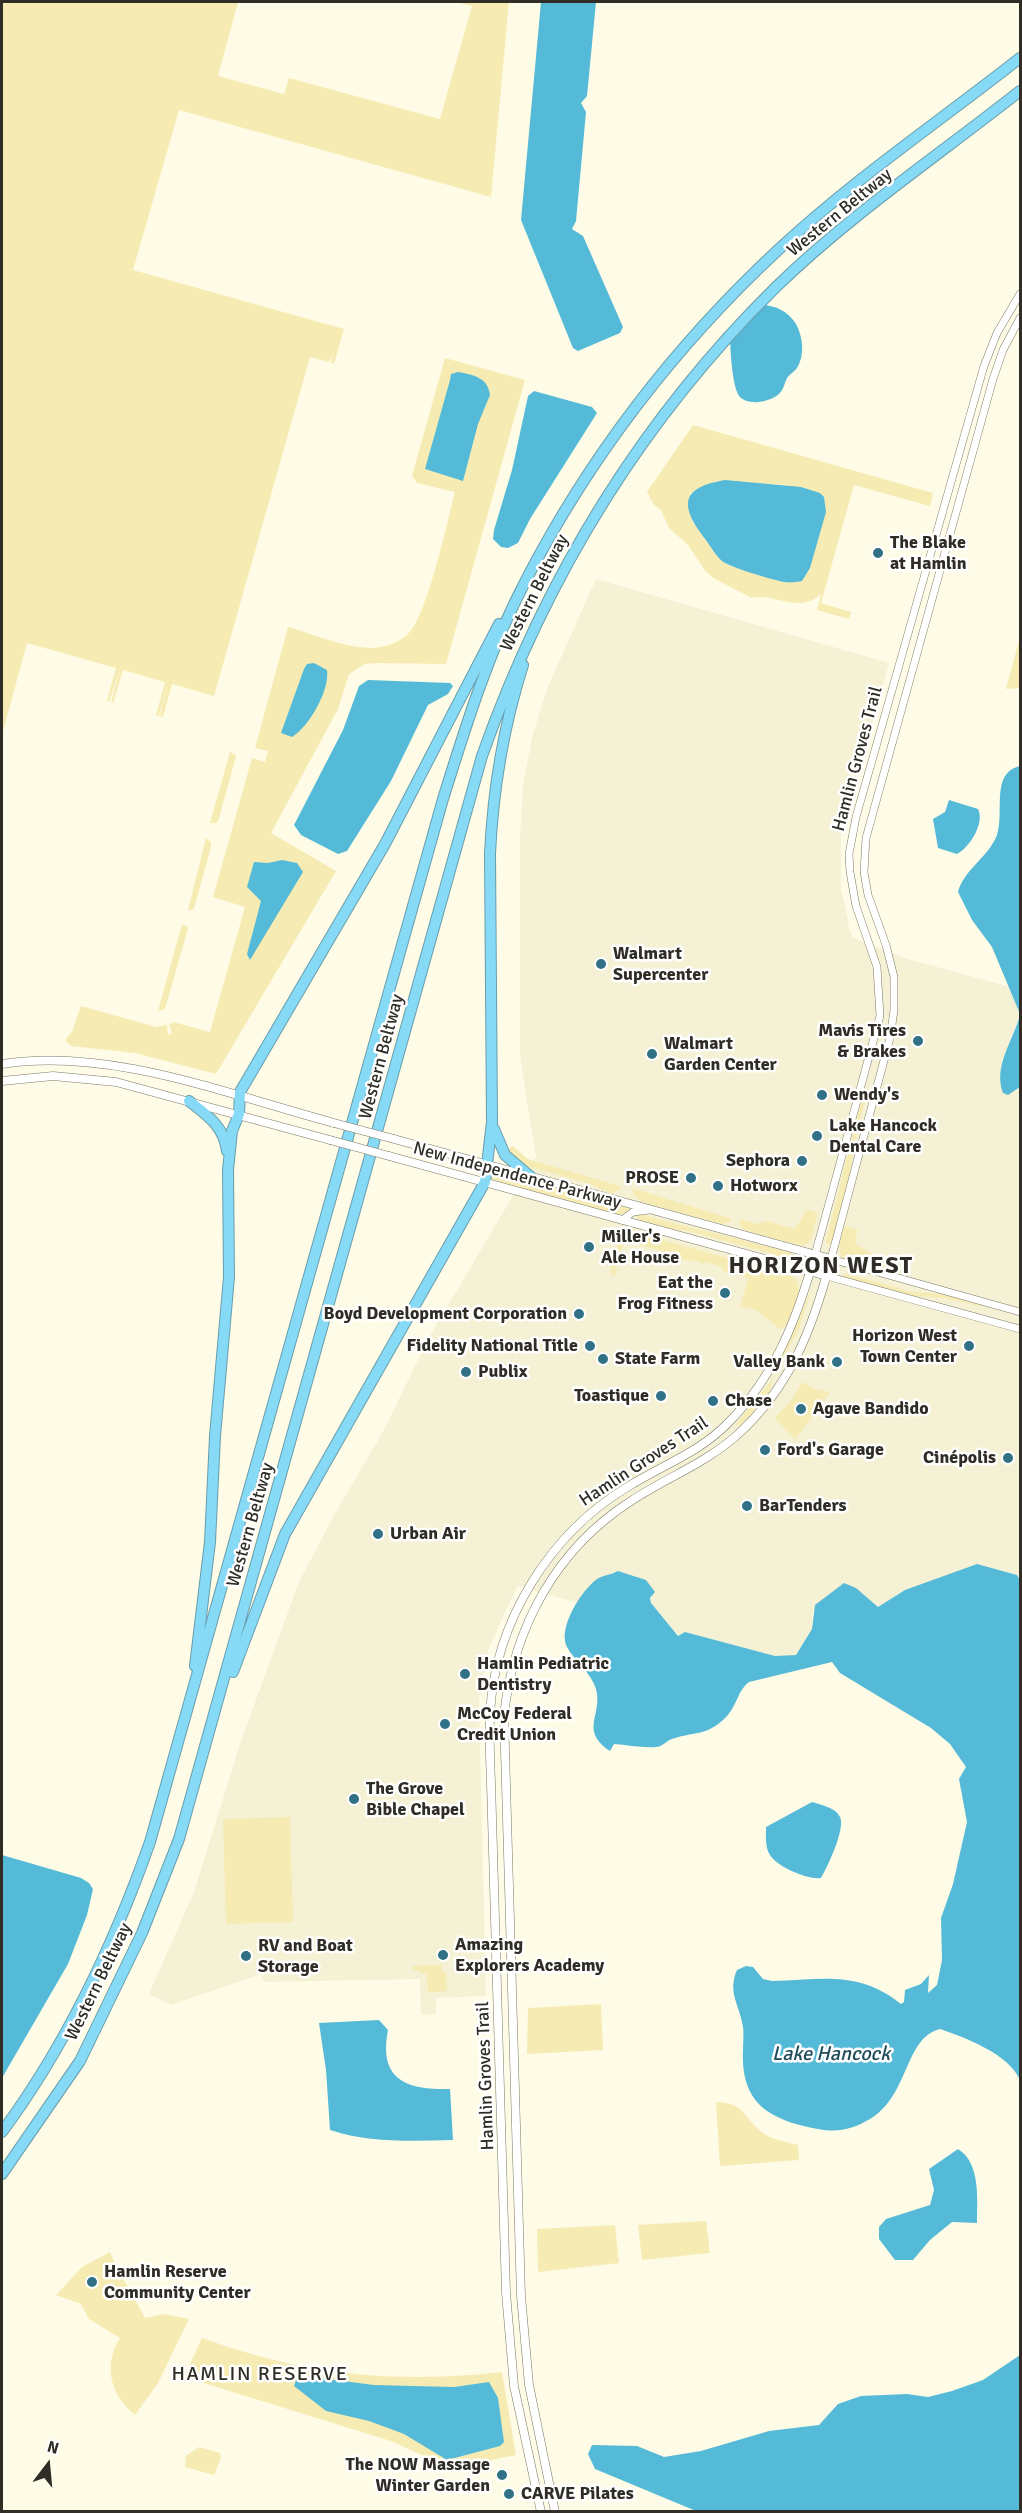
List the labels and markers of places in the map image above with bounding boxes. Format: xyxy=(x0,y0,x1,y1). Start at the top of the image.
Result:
place label: The Blake at Hamlin xyxy=(890,532,967,574)
marker: The Blake at Hamlin xyxy=(871,546,885,560)
place label: Walmart Supercenter xyxy=(613,943,708,986)
marker: Walmart Supercenter xyxy=(594,957,608,971)
place label: Mavis Tires & Brakes xyxy=(818,1020,906,1062)
place label: Walmart Garden Center xyxy=(664,1033,777,1076)
marker: Mavis Tires & Brakes xyxy=(911,1034,925,1048)
marker: Walmart Garden Center xyxy=(645,1047,659,1061)
place label: Wendy's xyxy=(834,1084,899,1106)
marker: Wendy's xyxy=(815,1088,829,1102)
place label: Lake Hancock Dental Care xyxy=(829,1115,937,1158)
marker: Lake Hancock Dental Care xyxy=(810,1129,824,1143)
place label: Sephora xyxy=(726,1150,790,1172)
marker: Sephora xyxy=(795,1154,809,1168)
place label: PROSE xyxy=(625,1167,679,1189)
marker: PROSE xyxy=(684,1171,698,1185)
place label: Hotworx xyxy=(730,1175,798,1197)
marker: Hotworx xyxy=(711,1179,725,1193)
place label: Miller's Ale House xyxy=(601,1226,679,1268)
marker: Miller's Ale House xyxy=(582,1240,596,1254)
place label: Eat the Frog Fitness xyxy=(618,1272,713,1314)
marker: Eat the Frog Fitness xyxy=(718,1286,732,1300)
place label: Boyd Development Corporation xyxy=(324,1303,567,1325)
marker: Boyd Development Corporation xyxy=(572,1307,586,1321)
place label: Horizon West Town Center xyxy=(852,1325,957,1368)
place label: Fidelity National Title xyxy=(406,1335,578,1357)
marker: Fidelity National Title xyxy=(583,1339,597,1353)
marker: Horizon West Town Center xyxy=(962,1339,976,1353)
place label: State Farm xyxy=(615,1348,700,1370)
place label: Valley Bank xyxy=(733,1351,825,1373)
marker: State Farm xyxy=(596,1352,610,1366)
marker: Valley Bank xyxy=(830,1355,844,1369)
place label: Publix xyxy=(478,1361,527,1383)
marker: Publix xyxy=(459,1365,473,1379)
place label: Toastique xyxy=(574,1385,649,1407)
marker: Toastique xyxy=(654,1389,668,1403)
place label: Chase xyxy=(725,1390,772,1412)
marker: Chase xyxy=(706,1394,720,1408)
place label: Agave Bandido xyxy=(813,1398,929,1420)
marker: Agave Bandido xyxy=(794,1402,808,1416)
place label: Ford's Garage xyxy=(777,1439,884,1461)
marker: Ford's Garage xyxy=(758,1443,772,1457)
place label: Cinépolis xyxy=(923,1447,996,1469)
marker: Cinépolis xyxy=(1001,1451,1015,1465)
place label: BarTenders xyxy=(759,1495,847,1517)
marker: BarTenders xyxy=(740,1499,754,1513)
place label: Urban Air xyxy=(390,1523,466,1545)
marker: Urban Air xyxy=(371,1527,385,1541)
place label: Hamlin Pediatric Dentistry xyxy=(477,1653,609,1696)
marker: Hamlin Pediatric Dentistry xyxy=(458,1667,472,1681)
place label: McCoy Federal Credit Union xyxy=(457,1703,572,1746)
marker: McCoy Federal Credit Union xyxy=(438,1717,452,1731)
place label: The Grove Bible Chapel xyxy=(366,1778,465,1820)
marker: The Grove Bible Chapel xyxy=(347,1792,361,1806)
place label: Amazing Explorers Academy xyxy=(455,1934,604,1976)
place label: RV and Boat Storage xyxy=(258,1935,353,1978)
marker: Amazing Explorers Academy xyxy=(436,1948,450,1962)
marker: RV and Boat Storage xyxy=(239,1949,253,1963)
place label: Hamlin Reserve Community Center xyxy=(104,2261,251,2304)
marker: Hamlin Reserve Community Center xyxy=(85,2275,99,2289)
place label: The NOW Massage Winter Garden xyxy=(345,2454,490,2496)
marker: The NOW Massage Winter Garden xyxy=(495,2468,509,2482)
place label: CARVE Pilates xyxy=(521,2483,634,2505)
marker: CARVE Pilates xyxy=(502,2487,516,2501)

